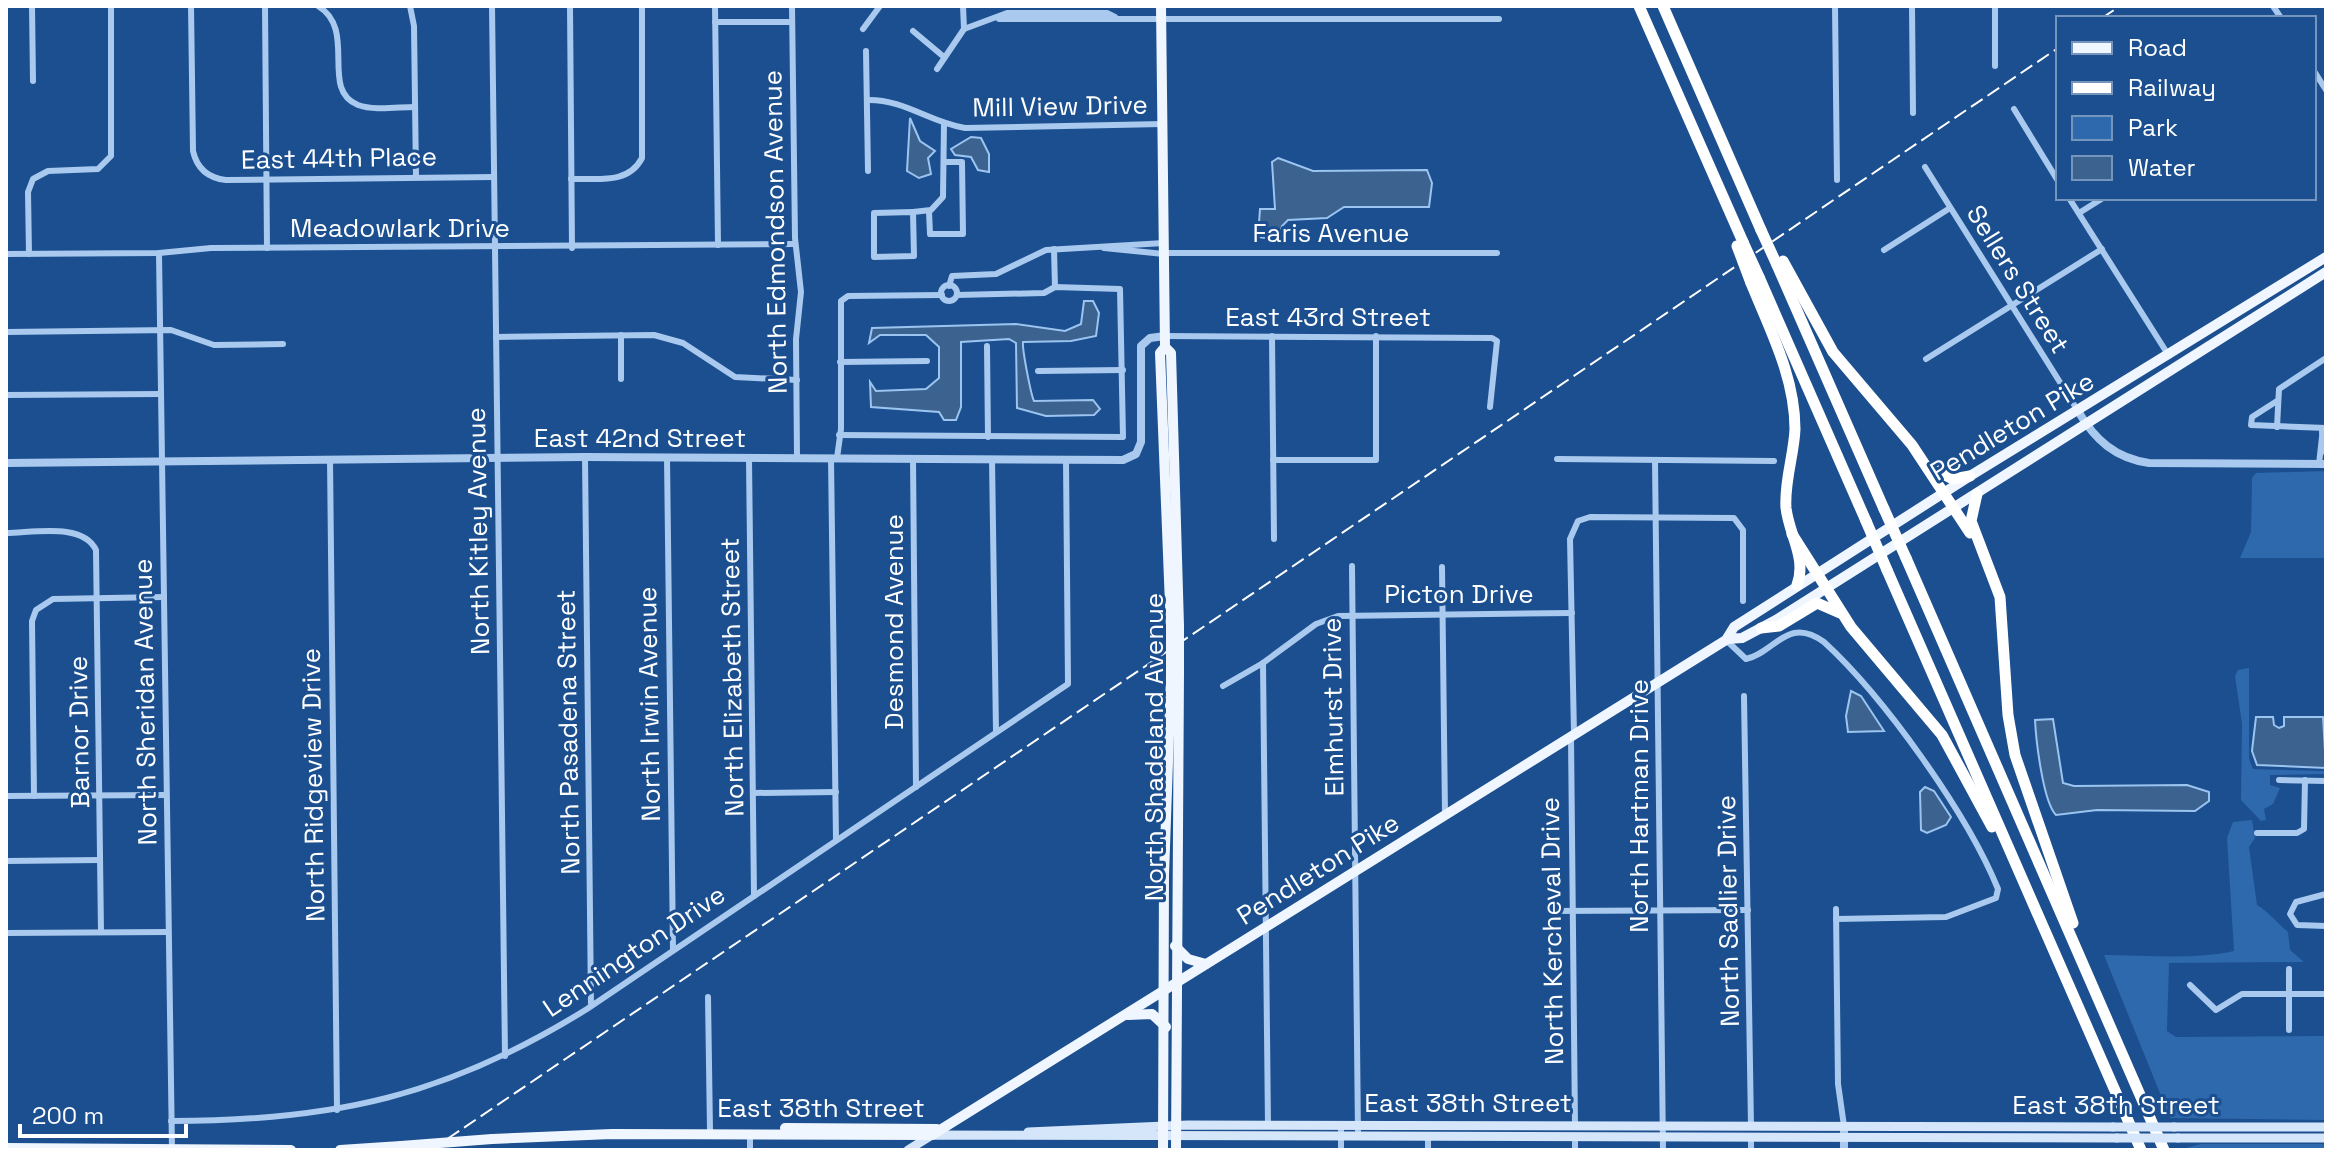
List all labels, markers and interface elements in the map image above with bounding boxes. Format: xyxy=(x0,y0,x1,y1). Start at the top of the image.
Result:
legend xyxy=(2056,16,2316,200)
text: Road xyxy=(2128,32,2187,63)
street label: North Edmondson Avenue xyxy=(755,70,795,394)
text: Railway xyxy=(2128,72,2216,103)
street label: Mill View Drive xyxy=(972,87,1148,125)
text: Park xyxy=(2128,112,2178,143)
street label: East 44th Place xyxy=(241,139,437,177)
text: Water xyxy=(2128,152,2196,183)
street label: Sellers Street xyxy=(1959,198,2077,360)
street label: Meadowlark Drive xyxy=(290,211,510,245)
street label: Faris Avenue xyxy=(1253,216,1409,250)
street label: East 43rd Street xyxy=(1225,300,1431,334)
street label: Pendleton Pike xyxy=(1924,364,2100,488)
street label: North Kitley Avenue xyxy=(459,407,497,655)
street label: East 42nd Street xyxy=(534,421,746,455)
street label: Desmond Avenue xyxy=(877,514,911,730)
street label: North Elizabeth Street xyxy=(713,537,751,817)
street label: North Sheridan Avenue xyxy=(125,558,165,846)
street label: Picton Drive xyxy=(1384,577,1534,611)
street label: North Irwin Avenue xyxy=(630,586,668,822)
street label: North Pasadena Street xyxy=(549,589,587,875)
street label: North Shadeland Avenue xyxy=(1137,593,1171,901)
street label: Elmhurst Drive xyxy=(1314,617,1352,797)
street label: North Ridgeview Drive xyxy=(294,648,332,922)
street label: Barnor Drive xyxy=(61,655,97,809)
street label: North Hartman Drive xyxy=(1622,679,1656,933)
street label: North Sadlier Drive xyxy=(1709,795,1747,1027)
street label: North Kercheval Drive xyxy=(1533,797,1571,1065)
street label: Pendleton Pike xyxy=(1230,805,1406,933)
street label: Lennington Drive xyxy=(536,877,732,1025)
street label: East 38th Street xyxy=(1364,1086,1572,1120)
scale bar xyxy=(20,1088,186,1138)
street label: East 38th Street xyxy=(2012,1088,2220,1122)
street label: East 38th Street xyxy=(717,1091,925,1125)
text: 200 m xyxy=(32,1100,104,1131)

